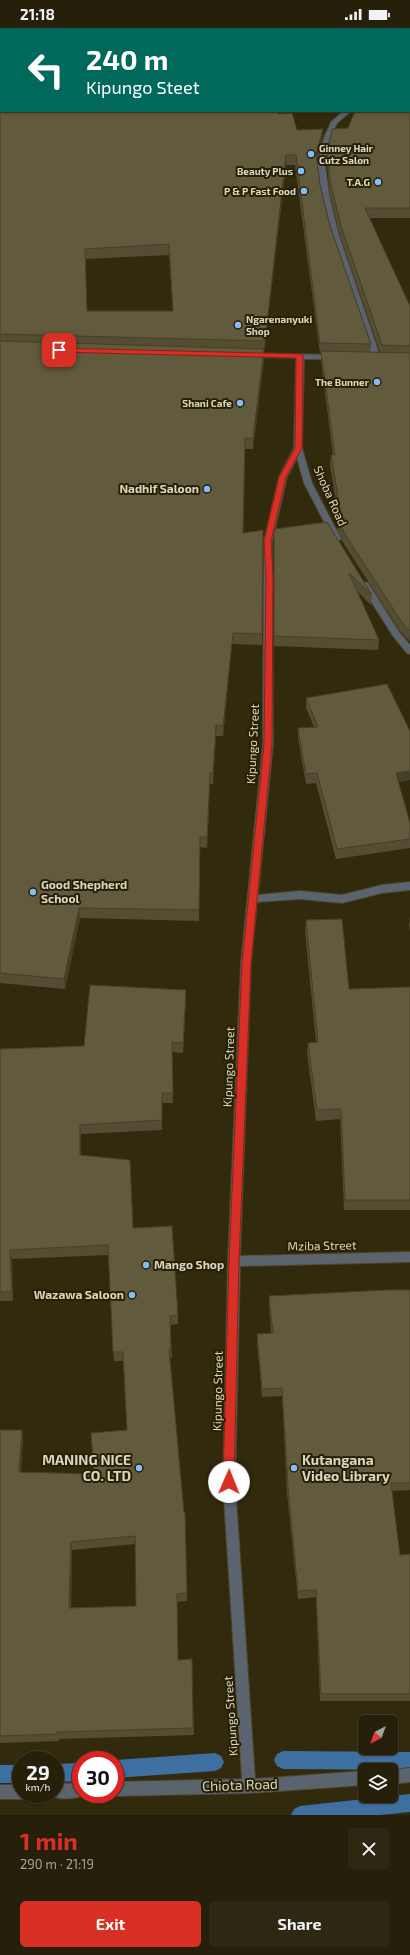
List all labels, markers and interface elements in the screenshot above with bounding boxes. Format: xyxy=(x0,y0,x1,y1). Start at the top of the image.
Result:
text: 21:18 xyxy=(20,5,55,23)
text: 240 m xyxy=(86,42,169,76)
icon: left xyxy=(20,44,72,96)
text: Kipungo Steet xyxy=(86,76,200,98)
place label: Ginney Hair Cutz Salon xyxy=(319,142,374,166)
marker: Ginney Hair Cutz Salon xyxy=(306,149,316,159)
place label: Beauty Plus xyxy=(237,165,293,178)
marker: Beauty Plus xyxy=(296,166,306,176)
place label: T.A.G xyxy=(347,176,370,188)
marker: T.A.G xyxy=(373,177,383,187)
place label: P & P Fast Food xyxy=(224,185,296,197)
marker: P & P Fast Food xyxy=(299,186,309,196)
place label: Ngarenanyuki Shop xyxy=(246,313,312,337)
marker: Ngarenanyuki Shop xyxy=(233,320,243,330)
pin xyxy=(42,333,76,367)
icon: arrive xyxy=(48,339,70,361)
place label: The Bunner xyxy=(315,376,370,388)
marker: The Bunner xyxy=(372,377,382,387)
place label: Shani Cafe xyxy=(182,397,232,409)
marker: Shani Cafe xyxy=(235,398,245,408)
street label: Shoba Road xyxy=(311,463,350,528)
place label: Nadhif Saloon xyxy=(119,481,199,495)
marker: Nadhif Saloon xyxy=(202,484,212,494)
street label: Kipungo Street xyxy=(243,703,261,784)
place label: Good Shepherd School xyxy=(41,877,127,905)
marker: Good Shepherd School xyxy=(28,887,38,897)
street label: Kipungo Street xyxy=(220,1026,236,1107)
street label: Mziba Street xyxy=(287,1237,357,1253)
place label: Mango Shop xyxy=(154,1257,224,1271)
marker: Mango Shop xyxy=(141,1260,151,1270)
place label: Wazawa Saloon xyxy=(34,1287,124,1301)
marker: Wazawa Saloon xyxy=(127,1290,137,1300)
street label: Kipungo Street xyxy=(209,1350,225,1431)
place label: MANING NICE CO. LTD xyxy=(42,1451,131,1484)
place label: Kutangana Video Library xyxy=(302,1451,390,1484)
position arrow xyxy=(208,1461,250,1503)
marker: MANING NICE CO. LTD xyxy=(134,1463,144,1473)
marker: Kutangana Video Library xyxy=(289,1463,299,1473)
street label: Kipungo Street xyxy=(220,1675,240,1757)
north arrow xyxy=(358,1715,398,1755)
map controls xyxy=(358,1715,398,1803)
speed limit sign: 30 xyxy=(72,1751,124,1803)
text: 29 xyxy=(26,1760,50,1784)
button: layers xyxy=(358,1763,398,1803)
street label: Chiota Road xyxy=(202,1775,278,1794)
text: km/h xyxy=(26,1781,50,1793)
text: 1 min xyxy=(20,1826,78,1855)
button: close xyxy=(348,1828,390,1870)
text: 290 m · 21:19 xyxy=(20,1856,94,1872)
button: Exit xyxy=(20,1901,201,1947)
button: Share xyxy=(209,1901,390,1947)

